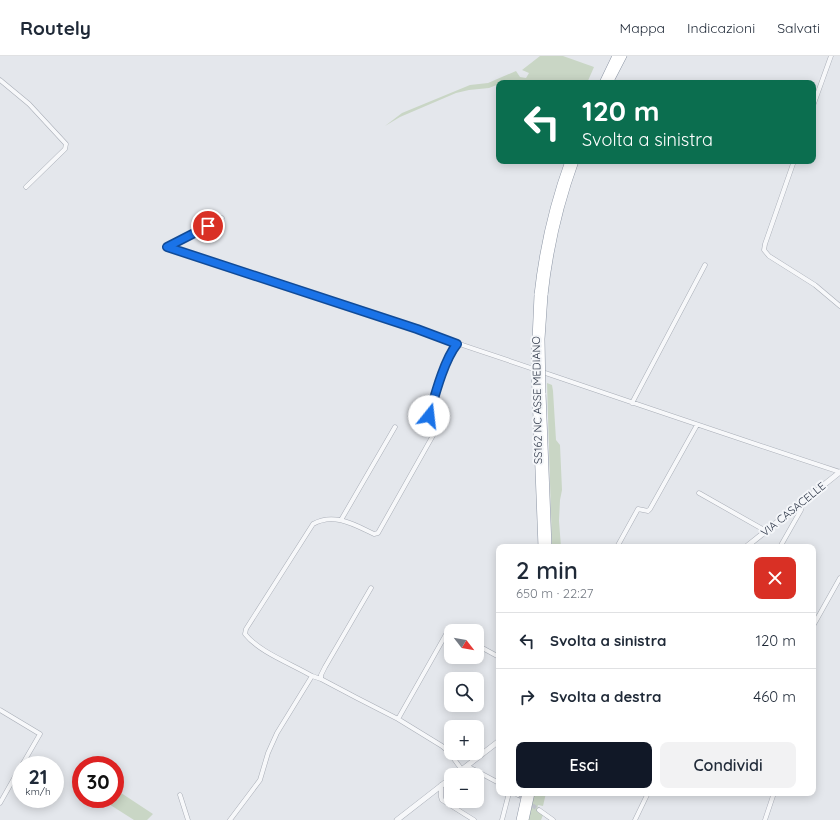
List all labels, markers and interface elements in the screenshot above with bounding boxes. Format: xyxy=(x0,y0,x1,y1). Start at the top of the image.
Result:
text: Routely xyxy=(20,16,91,40)
text: Mappa xyxy=(620,19,665,37)
text: Indicazioni xyxy=(687,19,755,37)
text: Salvati xyxy=(777,19,820,37)
text: 120 m xyxy=(582,93,660,128)
icon: left xyxy=(516,96,568,148)
text: Svolta a sinistra xyxy=(582,128,713,151)
pin xyxy=(191,209,225,243)
icon: arrive xyxy=(197,215,219,237)
street label: SS162 NC ASSE MEDIANO xyxy=(529,336,545,464)
position arrow xyxy=(408,395,450,437)
street label: VIA CASACELLE xyxy=(758,479,828,539)
text: 2 min xyxy=(516,555,578,585)
button: close xyxy=(754,557,796,599)
text: 650 m · 22:27 xyxy=(516,585,593,601)
north arrow xyxy=(444,624,484,664)
map controls xyxy=(444,624,484,808)
icon: left xyxy=(516,630,538,652)
text: Svolta a sinistra xyxy=(550,631,666,650)
text: 120 m xyxy=(755,631,796,650)
button: search xyxy=(444,672,484,712)
icon: right xyxy=(516,686,538,708)
text: Svolta a destra xyxy=(550,687,661,706)
text: 460 m xyxy=(753,687,796,706)
button: + xyxy=(444,720,484,760)
button: Esci xyxy=(516,742,652,788)
button: Condividi xyxy=(660,742,796,788)
speed limit sign: 30 xyxy=(72,756,124,808)
text: 21 xyxy=(28,764,48,789)
button: − xyxy=(444,768,484,808)
text: km/h xyxy=(25,785,51,798)

